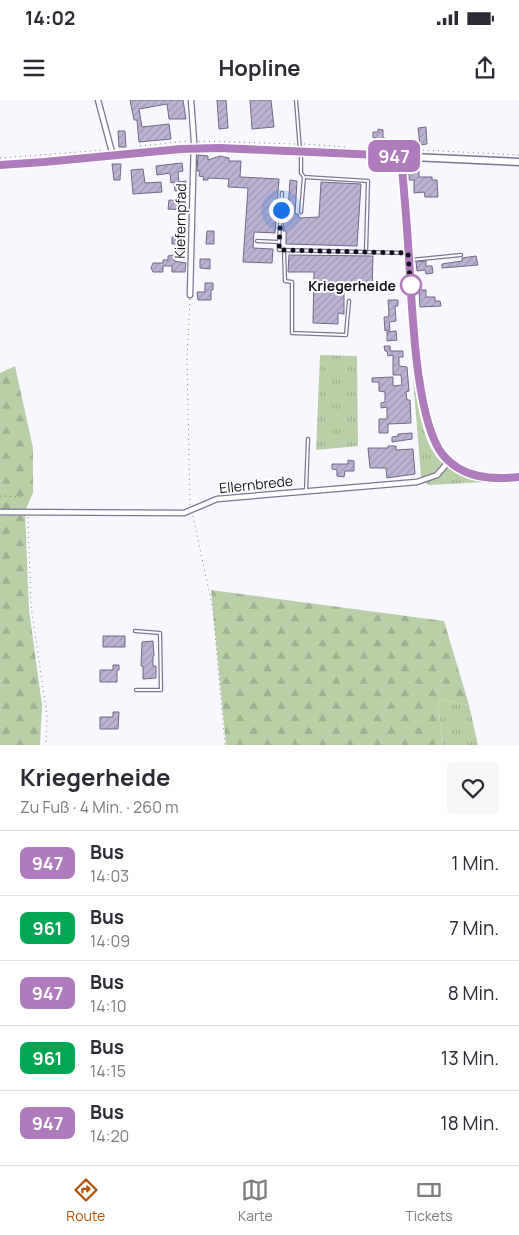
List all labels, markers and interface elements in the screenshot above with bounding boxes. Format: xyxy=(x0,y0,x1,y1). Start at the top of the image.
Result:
text: 14:02 xyxy=(25,5,75,31)
text: Hopline xyxy=(218,53,301,83)
icon: menu xyxy=(20,54,48,82)
icon: share xyxy=(471,54,499,82)
line badge: 947 xyxy=(365,140,423,172)
text: 947 xyxy=(378,144,410,168)
street label: Kiefernpfad xyxy=(170,183,190,259)
your location xyxy=(269,198,294,223)
marker: Kriegerheide xyxy=(400,274,422,296)
place label: Kriegerheide xyxy=(308,276,396,295)
street label: Ellernbrede xyxy=(218,471,294,497)
text: Kriegerheide xyxy=(20,760,171,793)
button: heart xyxy=(447,762,499,814)
text: Zu Fuß · 4 Min. · 260 m xyxy=(20,796,179,818)
text: Bus xyxy=(90,839,124,865)
text: 1 Min. xyxy=(451,850,499,876)
text: 947 xyxy=(32,851,63,875)
text: 14:03 xyxy=(90,865,129,887)
text: Bus xyxy=(90,904,124,930)
text: 7 Min. xyxy=(449,915,499,941)
text: 961 xyxy=(33,916,63,940)
text: 14:09 xyxy=(90,930,130,952)
text: Bus xyxy=(90,969,124,995)
text: 8 Min. xyxy=(448,980,499,1006)
text: 947 xyxy=(32,981,63,1005)
text: 14:10 xyxy=(90,995,126,1017)
text: Bus xyxy=(90,1034,124,1060)
text: 13 Min. xyxy=(441,1045,499,1071)
text: 961 xyxy=(33,1046,63,1070)
text: 14:15 xyxy=(90,1060,126,1082)
text: Bus xyxy=(90,1099,124,1125)
text: 18 Min. xyxy=(440,1110,499,1136)
text: 947 xyxy=(32,1111,63,1135)
text: 14:20 xyxy=(90,1125,129,1147)
tab: Route xyxy=(66,1176,105,1225)
tab: Karte xyxy=(238,1176,273,1225)
tab: Tickets xyxy=(405,1176,453,1225)

